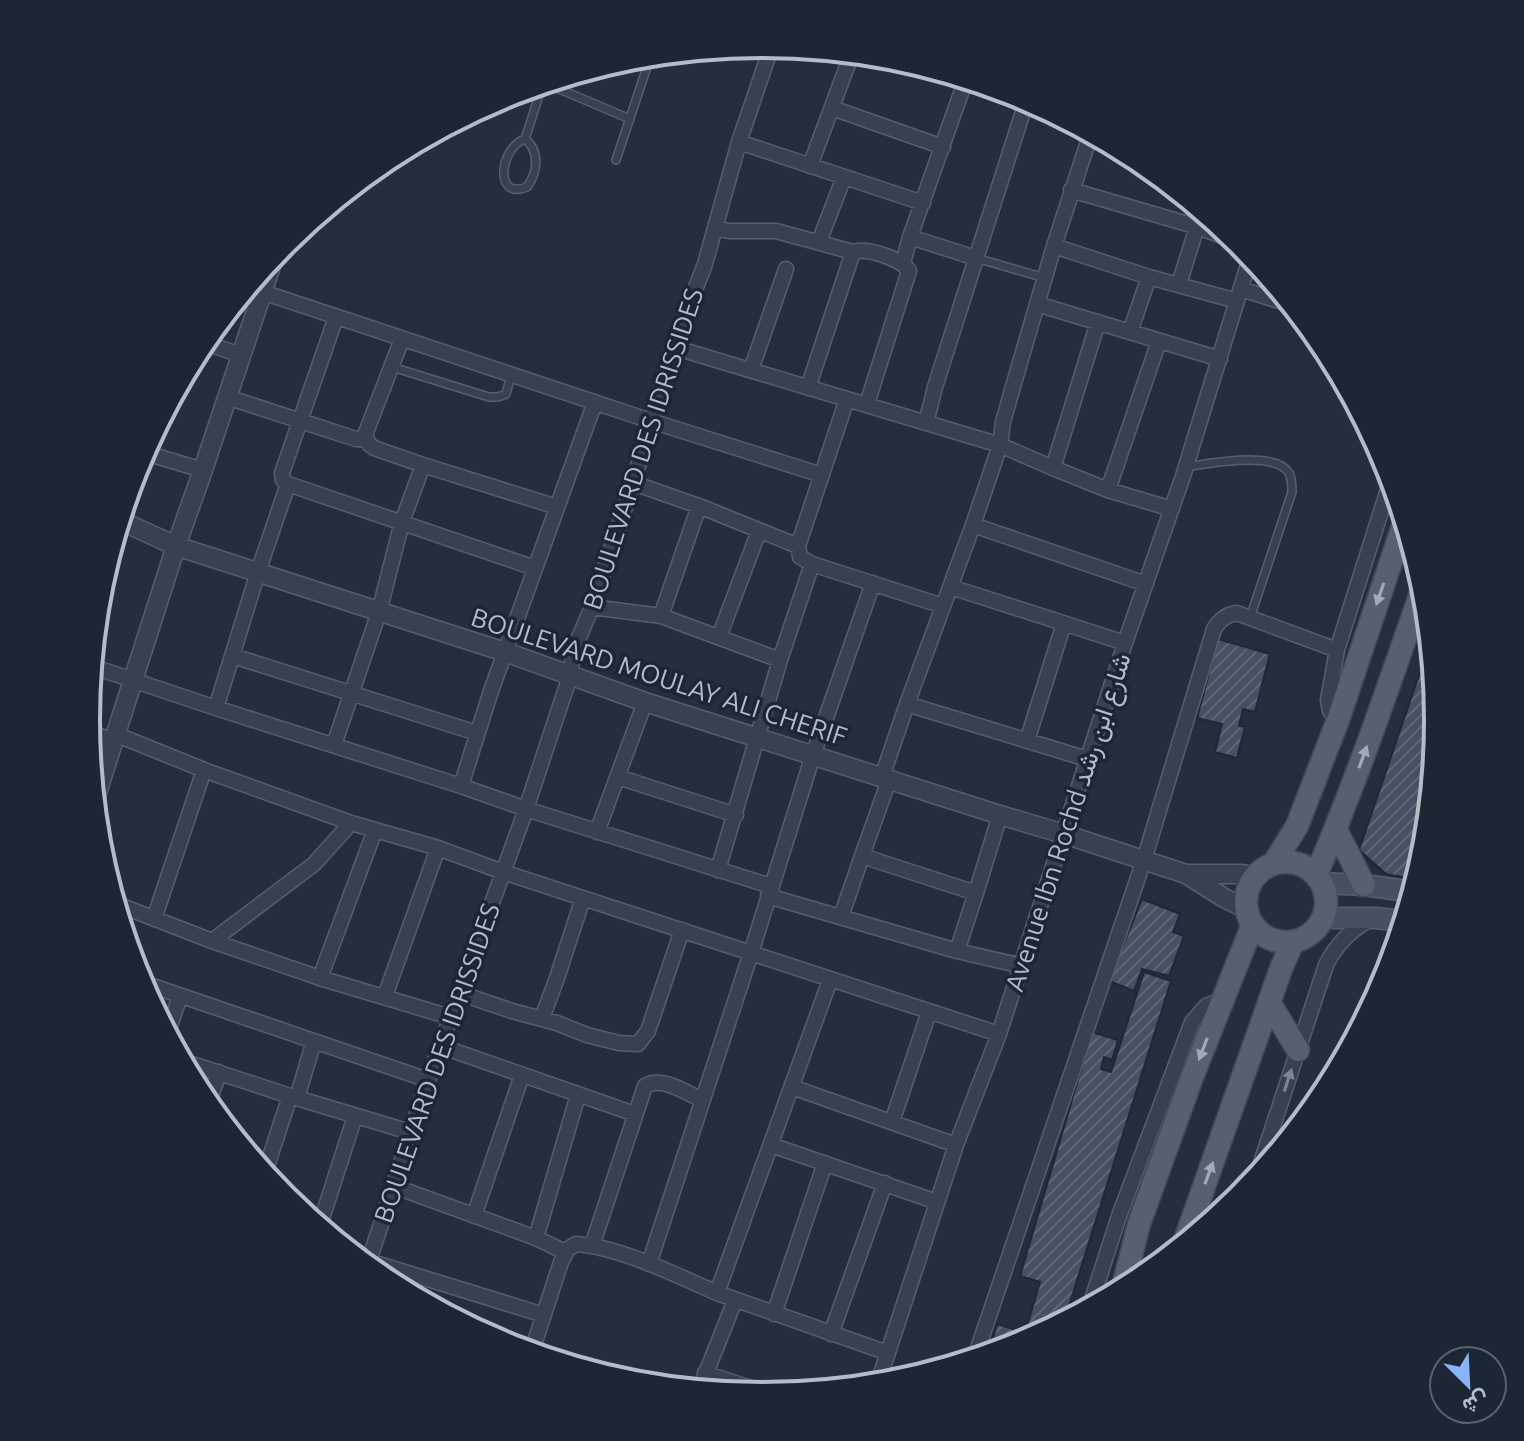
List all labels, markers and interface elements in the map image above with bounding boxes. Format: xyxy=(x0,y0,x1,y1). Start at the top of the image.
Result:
street label: BOULEVARD DES IDRISSIDES xyxy=(577,285,708,613)
one-way arrow xyxy=(1373,582,1385,606)
street label: BOULEVARD MOULAY ALI CHERIF xyxy=(468,602,851,751)
street label: Avenue Ibn Rochd شارع ابن رشد xyxy=(999,649,1140,996)
one-way arrow xyxy=(1357,745,1370,769)
street label: BOULEVARD DES IDRISSIDES xyxy=(368,899,505,1226)
one-way arrow xyxy=(1197,1037,1210,1061)
one-way arrow xyxy=(1282,1068,1295,1092)
one-way arrow xyxy=(1203,1161,1215,1185)
north arrow xyxy=(1428,1345,1508,1425)
text: ش xyxy=(1458,1385,1493,1421)

